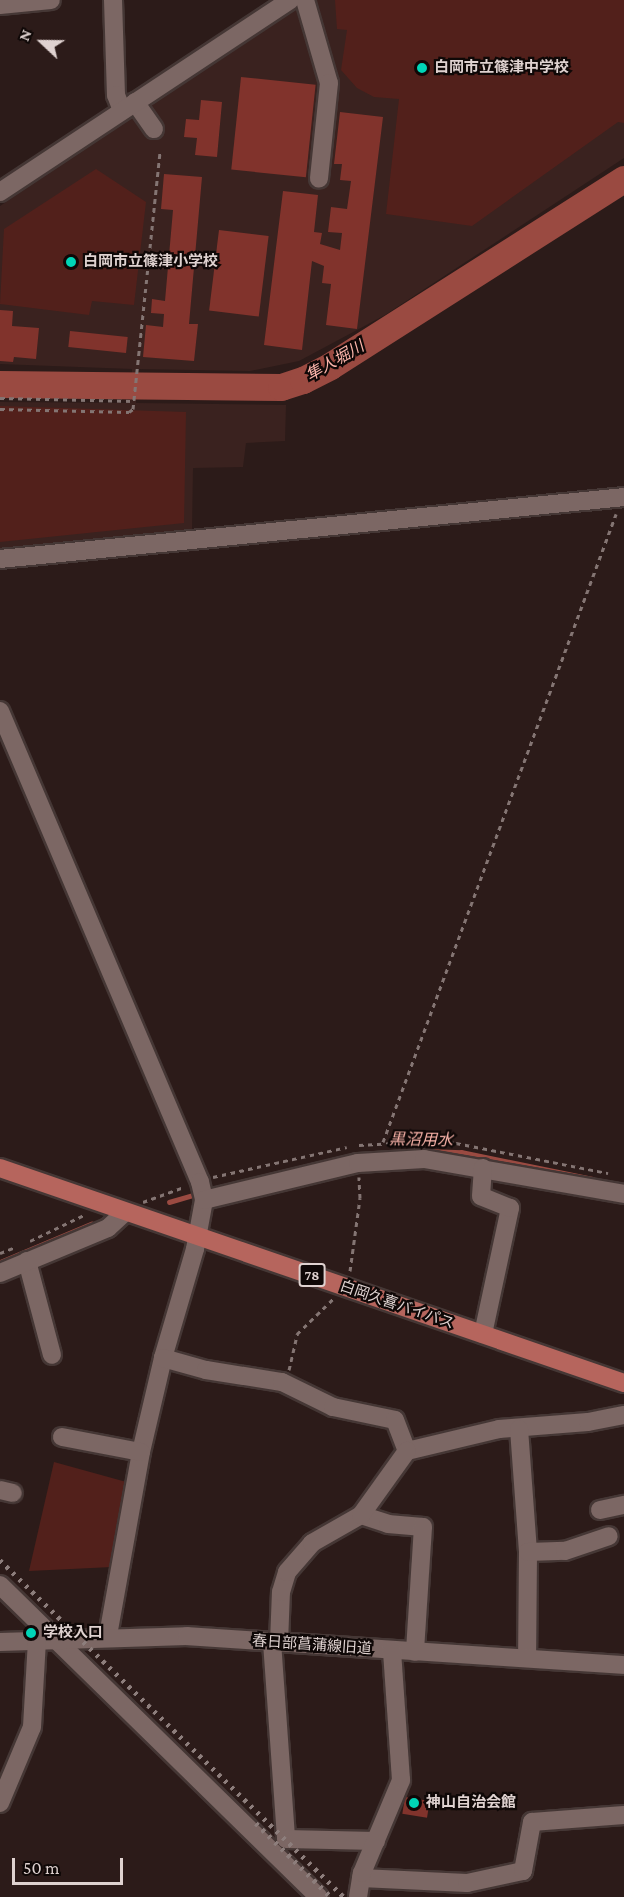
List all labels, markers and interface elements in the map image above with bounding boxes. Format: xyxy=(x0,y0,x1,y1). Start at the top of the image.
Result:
north arrow xyxy=(12,12,72,72)
text: N xyxy=(15,27,35,43)
place label: 白岡市立篠津中学校 xyxy=(434,59,569,77)
marker: 白岡市立篠津中学校 xyxy=(415,61,429,75)
place label: 白岡市立篠津小学校 xyxy=(83,253,218,271)
marker: 白岡市立篠津小学校 xyxy=(64,255,78,269)
water label: 隼人堀川 xyxy=(302,337,368,385)
water label: 黒沼用水 xyxy=(389,1130,453,1150)
road number: 78 xyxy=(298,1264,326,1286)
street label: 白岡久喜バイパス xyxy=(337,1277,457,1333)
place label: 学校入口 xyxy=(43,1624,103,1642)
marker: 学校入口 xyxy=(24,1626,38,1640)
street label: 春日部菖蒲線旧道 xyxy=(252,1632,372,1658)
place label: 神山自治会館 xyxy=(426,1794,516,1812)
marker: 神山自治会館 xyxy=(407,1796,421,1810)
scale bar xyxy=(15,1846,126,1884)
text: 50 m xyxy=(23,1858,60,1878)

